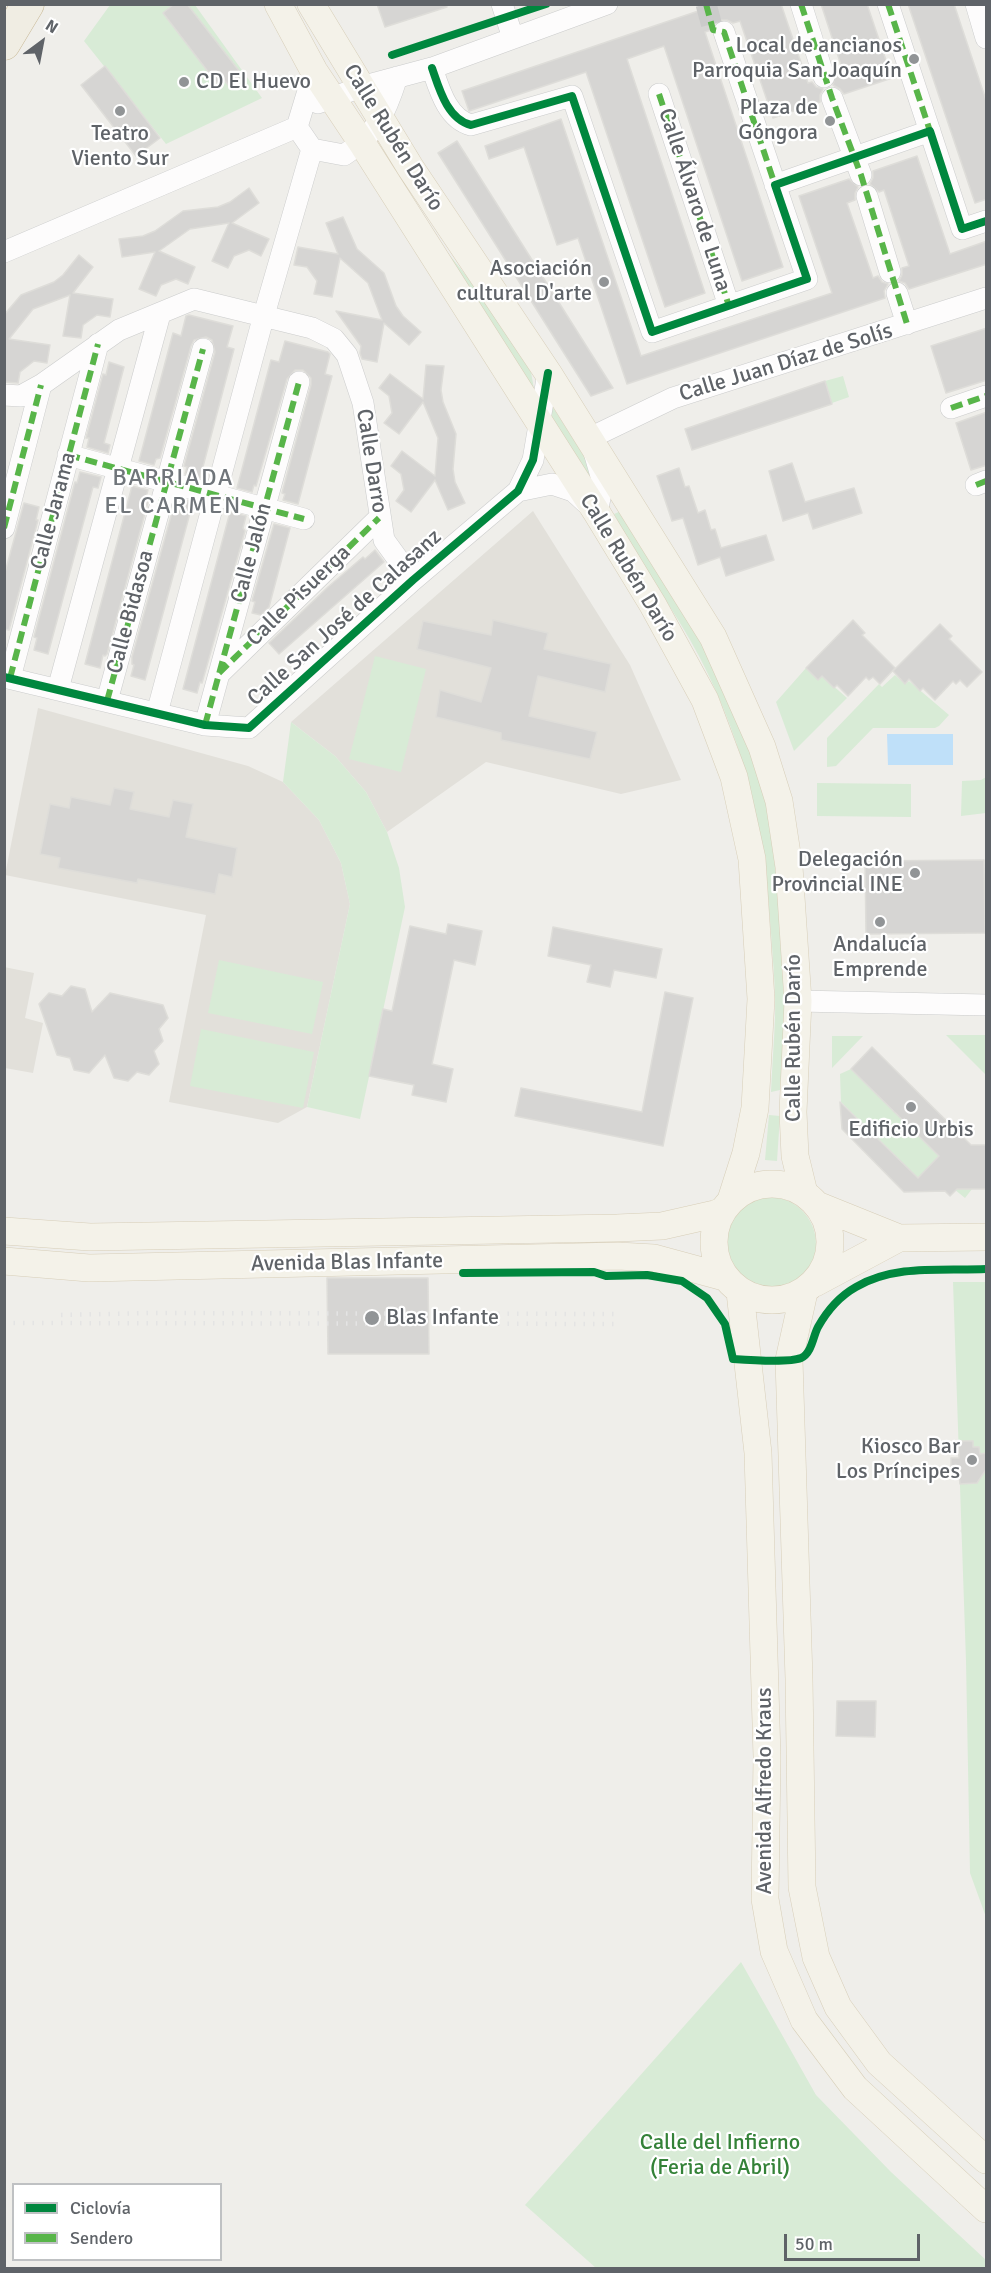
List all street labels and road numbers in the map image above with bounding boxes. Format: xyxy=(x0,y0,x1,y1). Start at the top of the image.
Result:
street label: Calle Rubén Darío xyxy=(337,60,449,216)
street label: Calle Álvaro de Luna xyxy=(652,105,736,295)
street label: Calle Juan Díaz de Solís xyxy=(676,318,896,408)
street label: Calle Darro xyxy=(350,407,392,515)
street label: Calle Jarama xyxy=(26,449,82,573)
street label: Calle Rubén Darío xyxy=(573,489,683,647)
street label: Calle Jalón xyxy=(226,500,278,606)
street label: Calle San José de Calasanz xyxy=(243,524,447,712)
street label: Calle Pisuerga xyxy=(242,540,356,652)
street label: Calle Bidasoa xyxy=(102,547,160,677)
street label: Calle Rubén Darío xyxy=(781,954,807,1122)
street label: Avenida Blas Infante xyxy=(251,1248,443,1278)
street label: Avenida Alfredo Kraus xyxy=(752,1687,778,1895)

